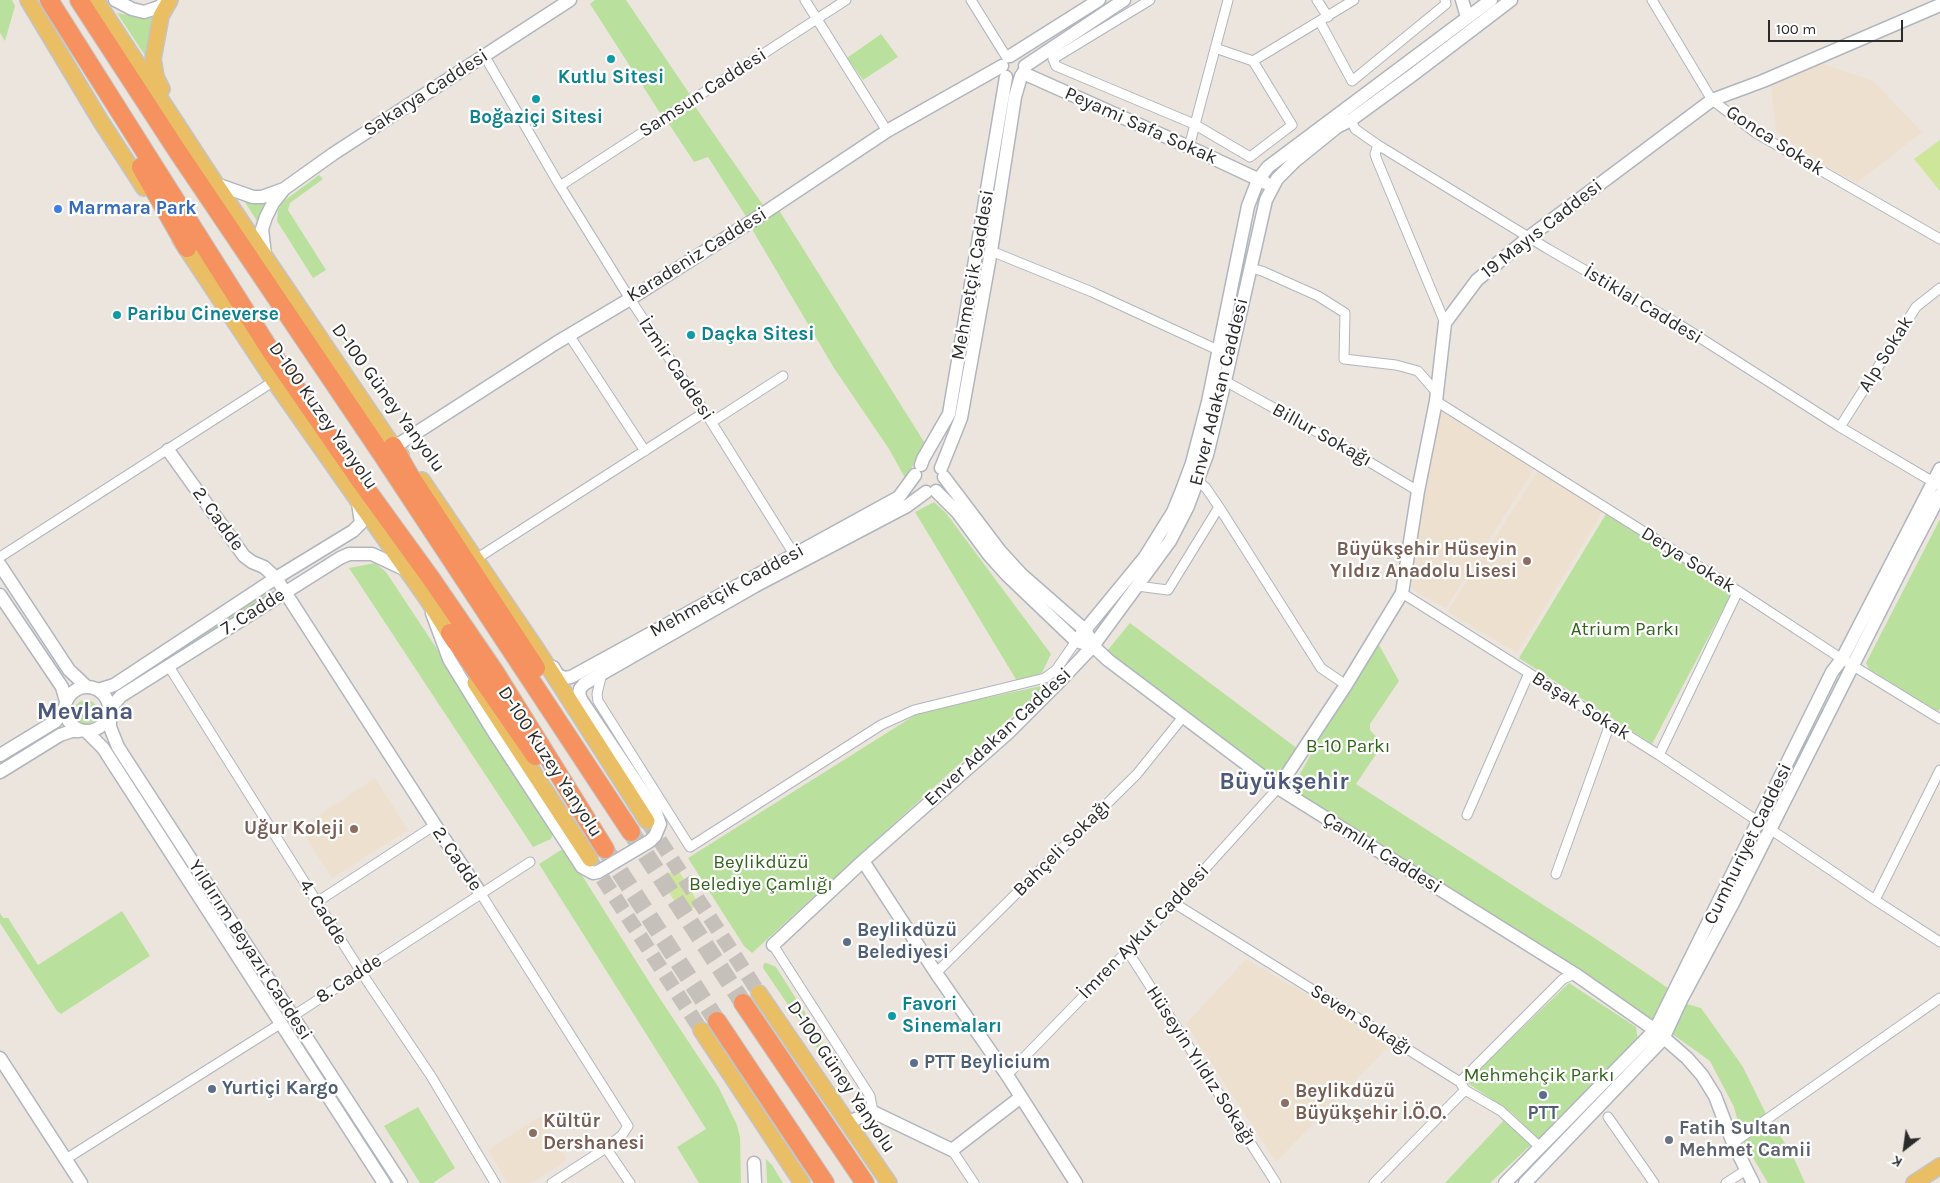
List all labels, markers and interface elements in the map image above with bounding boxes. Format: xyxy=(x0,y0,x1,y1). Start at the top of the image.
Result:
scale bar xyxy=(1770,10,1905,42)
text: 100 m xyxy=(1776,20,1816,38)
street label: Samsun Caddesi xyxy=(635,43,771,143)
street label: Sakarya Caddesi xyxy=(359,44,493,142)
marker: Kutlu Sitesi xyxy=(605,53,617,65)
place label: Kutlu Sitesi xyxy=(558,67,664,89)
street label: Peyami Safa Sokak xyxy=(1061,82,1221,170)
marker: Boğaziçi Sitesi xyxy=(530,93,542,105)
street label: Gonca Sokak xyxy=(1722,101,1828,181)
place label: Boğaziçi Sitesi xyxy=(469,107,603,129)
street label: 19 Mayıs Caddesi xyxy=(1477,175,1607,283)
street label: Mehmetçik Caddesi xyxy=(947,188,999,362)
place label: Marmara Park xyxy=(68,198,197,220)
marker: Marmara Park xyxy=(52,203,64,215)
street label: Karadeniz Caddesi xyxy=(623,203,771,307)
street label: İstiklal Caddesi xyxy=(1580,261,1706,349)
street label: Enver Adakan Caddesi xyxy=(1185,296,1253,488)
place label: Paribu Cineverse xyxy=(127,304,279,326)
marker: Paribu Cineverse xyxy=(111,309,123,321)
street label: Alp Sokak xyxy=(1854,312,1918,396)
street label: İzmir Caddesi xyxy=(633,313,719,425)
street label: D-100 Güney Yanyolu xyxy=(326,319,450,477)
place label: Daçka Sitesi xyxy=(701,324,815,346)
marker: Daçka Sitesi xyxy=(685,329,697,341)
street label: D-100 Kuzey Yanyolu xyxy=(263,338,383,494)
street label: Billur Sokağı xyxy=(1268,398,1376,472)
street label: 2. Cadde xyxy=(187,483,249,555)
street label: Derya Sokak xyxy=(1637,522,1739,598)
street label: Mehmetçik Caddesi xyxy=(646,539,808,643)
place label: Büyükşehir Hüseyin Yıldız Anadolu Lisesi xyxy=(1330,539,1517,583)
marker: Büyükşehir Hüseyin Yıldız Anadolu Lisesi xyxy=(1521,555,1533,567)
street label: 7. Cadde xyxy=(217,583,289,641)
park label: Atrium Parkı xyxy=(1571,619,1679,641)
street label: Enver Adakan Caddesi xyxy=(920,663,1076,811)
street label: Başak Sokak xyxy=(1528,667,1634,745)
street label: D-100 Kuzey Yanyolu xyxy=(493,682,607,842)
district label: Mevlana xyxy=(37,698,133,726)
park label: B-10 Parkı xyxy=(1306,736,1390,758)
street label: Cumhuriyet Caddesi xyxy=(1699,760,1797,928)
district label: Büyükşehir xyxy=(1219,768,1349,796)
street label: Bahçeli Sokağı xyxy=(1009,795,1115,901)
street label: Çamlık Caddesi xyxy=(1318,807,1446,899)
place label: Uğur Koleji xyxy=(244,818,344,840)
street label: 2. Cadde xyxy=(427,822,487,896)
marker: Uğur Koleji xyxy=(348,823,360,835)
park label: Beylikdüzü Belediye Çamlığı xyxy=(689,852,833,896)
street label: Yıldırım Beyazıt Caddesi xyxy=(183,856,317,1044)
street label: İmren Aykut Caddesi xyxy=(1074,860,1214,1004)
street label: 4. Cadde xyxy=(294,875,352,949)
place label: Beylikdüzü Belediyesi xyxy=(857,920,957,964)
marker: Beylikdüzü Belediyesi xyxy=(841,936,853,948)
street label: 8. Cadde xyxy=(312,949,386,1009)
street label: Seven Sokağı xyxy=(1306,980,1416,1060)
street label: Hüseyin Yıldız Sokağı xyxy=(1141,982,1261,1150)
place label: Favori Sinemaları xyxy=(902,994,1002,1038)
street label: D-100 Güney Yanyolu xyxy=(782,997,900,1157)
marker: Favori Sinemaları xyxy=(886,1010,898,1022)
place label: PTT Beylicium xyxy=(924,1052,1050,1074)
marker: PTT Beylicium xyxy=(908,1057,920,1069)
park label: Mehmehçik Parkı xyxy=(1463,1065,1615,1087)
place label: Yurtiçi Kargo xyxy=(222,1078,338,1100)
place label: Beylikdüzü Büyükşehir İ.Ö.O. xyxy=(1295,1081,1446,1125)
marker: Yurtiçi Kargo xyxy=(206,1083,218,1095)
marker: PTT xyxy=(1537,1089,1549,1101)
marker: Beylikdüzü Büyükşehir İ.Ö.O. xyxy=(1279,1097,1291,1109)
place label: PTT xyxy=(1527,1103,1559,1125)
place label: Kültür Dershanesi xyxy=(543,1111,645,1155)
place label: Fatih Sultan Mehmet Camii xyxy=(1679,1118,1812,1162)
north arrow xyxy=(1880,1123,1930,1173)
marker: Kültür Dershanesi xyxy=(527,1127,539,1139)
marker: Fatih Sultan Mehmet Camii xyxy=(1663,1134,1675,1146)
text: K xyxy=(1889,1152,1905,1171)

